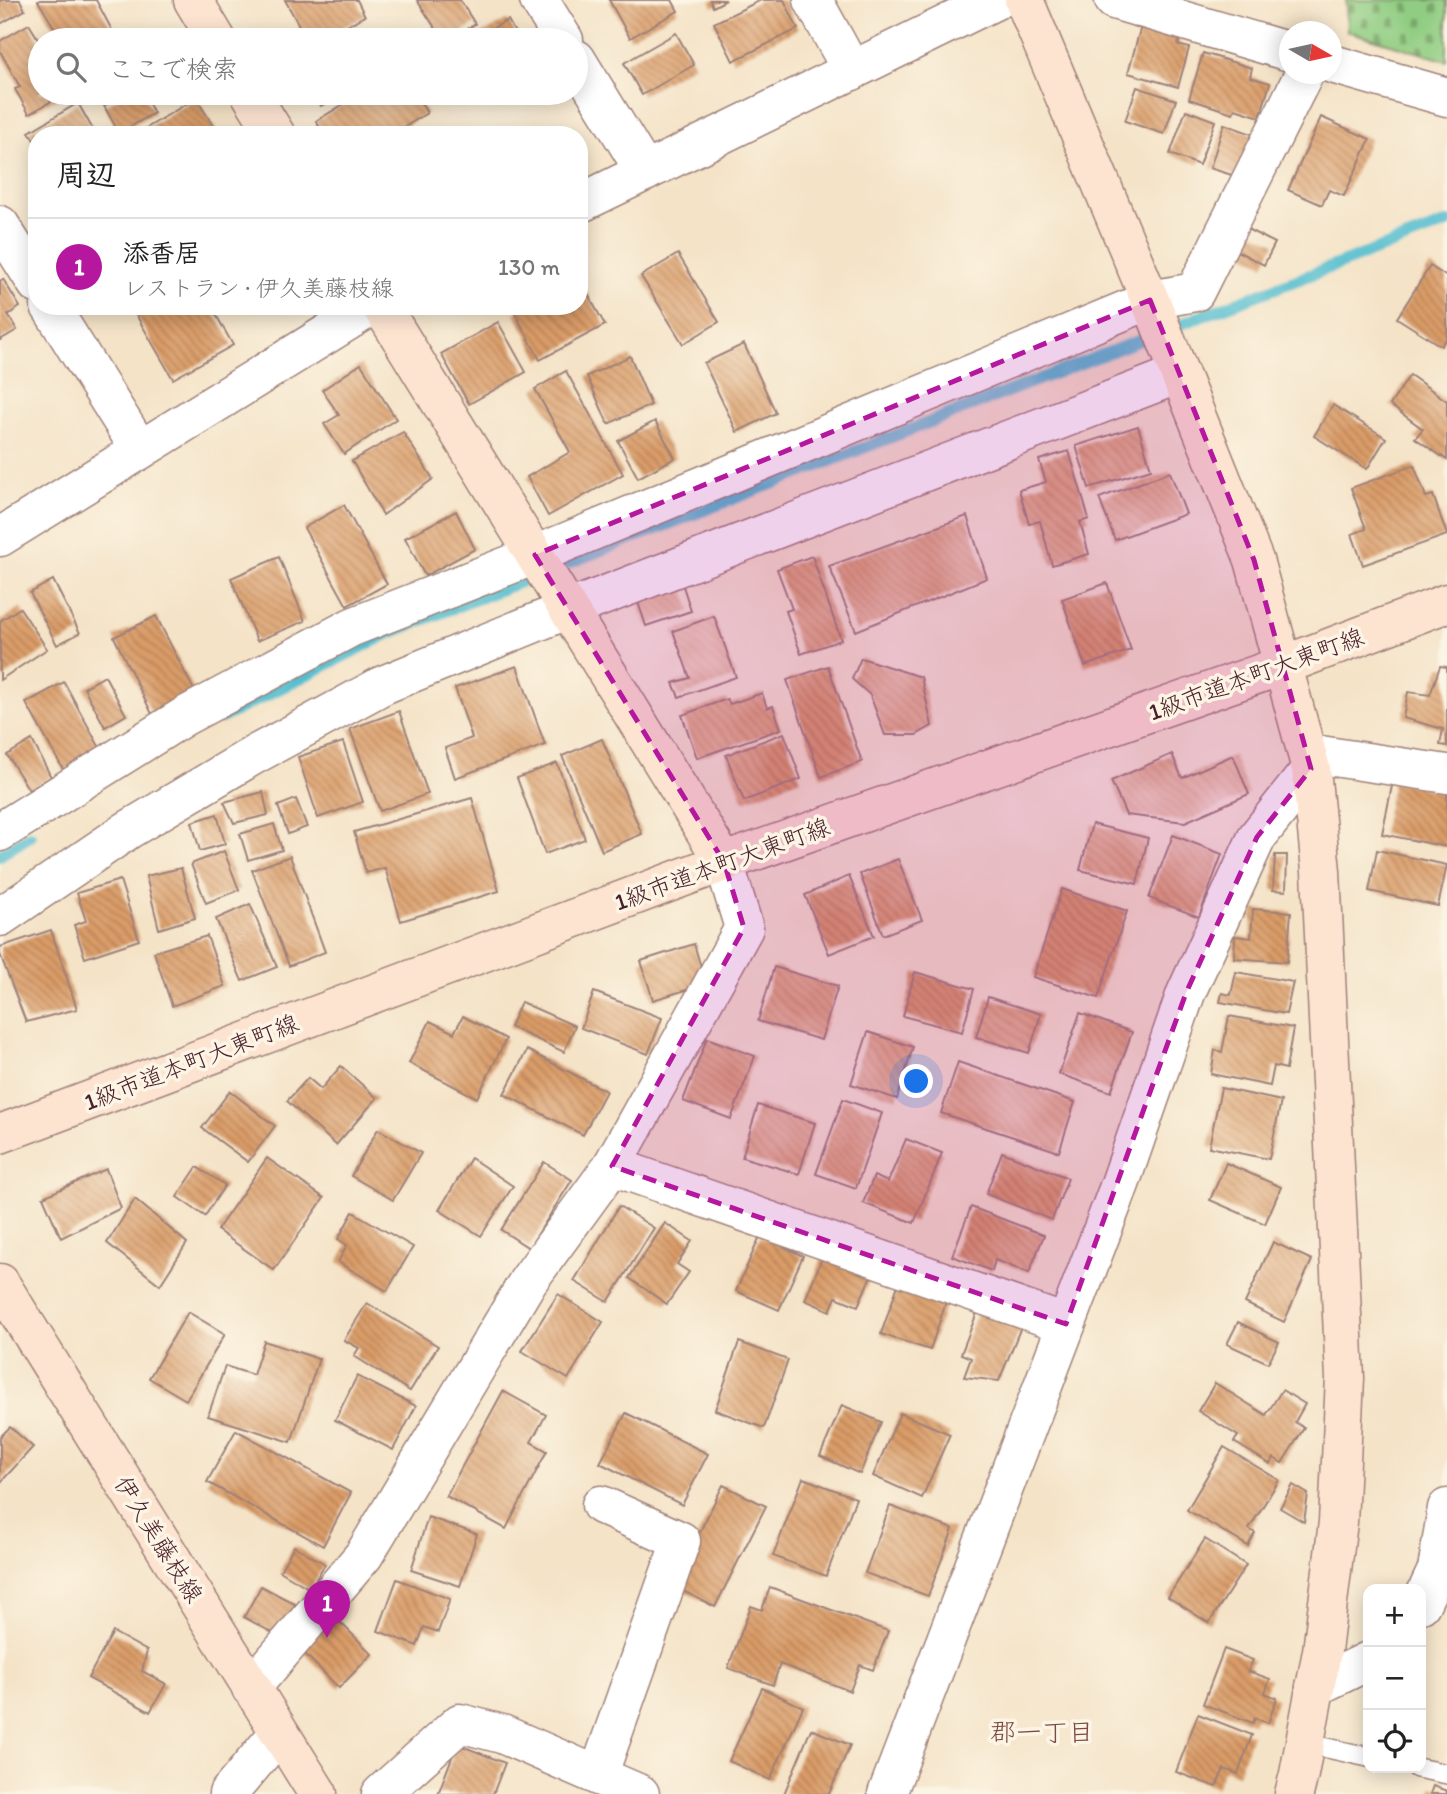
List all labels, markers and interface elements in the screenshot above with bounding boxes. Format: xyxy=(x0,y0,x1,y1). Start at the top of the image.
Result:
north arrow xyxy=(1279,21,1342,84)
search box xyxy=(28,28,588,105)
icon: search xyxy=(52,48,90,86)
text: ここで検索 xyxy=(108,53,238,85)
text: 周辺 xyxy=(56,156,116,193)
text: 添香居 xyxy=(123,237,201,269)
text: 1 xyxy=(74,253,84,281)
text: 130 m xyxy=(498,253,560,281)
text: レストラン · 伊久美藤枝線 xyxy=(123,274,394,302)
street label: 1級市道本町大東町線 xyxy=(1144,622,1368,726)
street label: 1級市道本町大東町線 xyxy=(610,812,834,916)
street label: 1級市道本町大東町線 xyxy=(80,1008,302,1116)
your location xyxy=(899,1064,933,1098)
street label: 伊久美藤枝線 xyxy=(109,1470,209,1608)
pin: 1 xyxy=(304,1580,350,1638)
map controls xyxy=(1363,1584,1426,1773)
button: + xyxy=(1363,1584,1426,1647)
button: − xyxy=(1363,1647,1426,1710)
button: locate xyxy=(1363,1710,1426,1773)
district label: 郡一丁目 xyxy=(990,1716,1094,1748)

